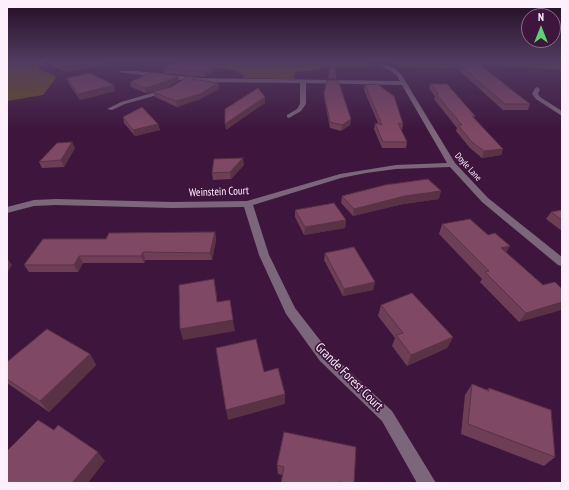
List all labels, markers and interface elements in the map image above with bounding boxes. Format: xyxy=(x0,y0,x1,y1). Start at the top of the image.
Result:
north arrow xyxy=(521,8,561,48)
text: N xyxy=(538,10,544,24)
street label: Doyle Lane xyxy=(452,151,484,183)
street label: Weinstein Court xyxy=(189,184,249,200)
street label: Grande Forest Court xyxy=(312,340,386,414)

